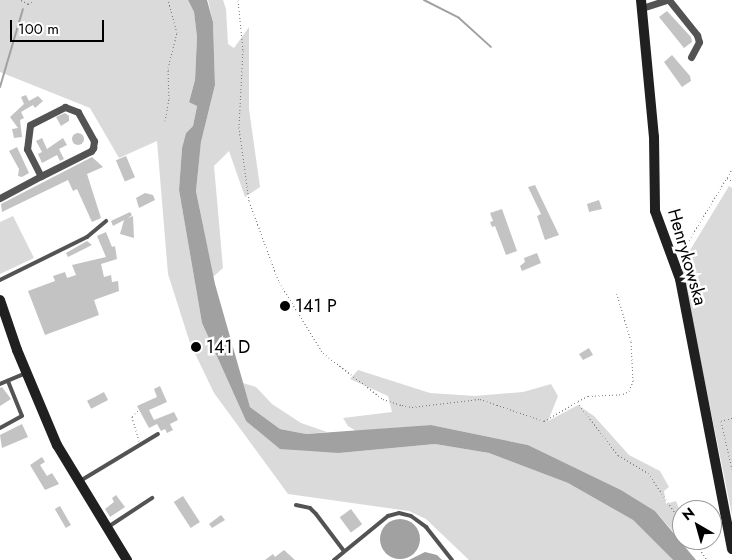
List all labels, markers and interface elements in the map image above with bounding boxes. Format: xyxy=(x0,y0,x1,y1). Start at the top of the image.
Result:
scale bar xyxy=(12,10,106,42)
text: 100 m xyxy=(18,18,59,40)
street label: Henrykowska xyxy=(663,206,711,308)
place label: 141 P xyxy=(295,295,337,317)
marker: 141 P xyxy=(279,300,291,312)
place label: 141 D xyxy=(206,336,250,358)
marker: 141 D xyxy=(190,341,202,353)
north arrow xyxy=(672,500,722,550)
text: N xyxy=(678,503,699,525)

